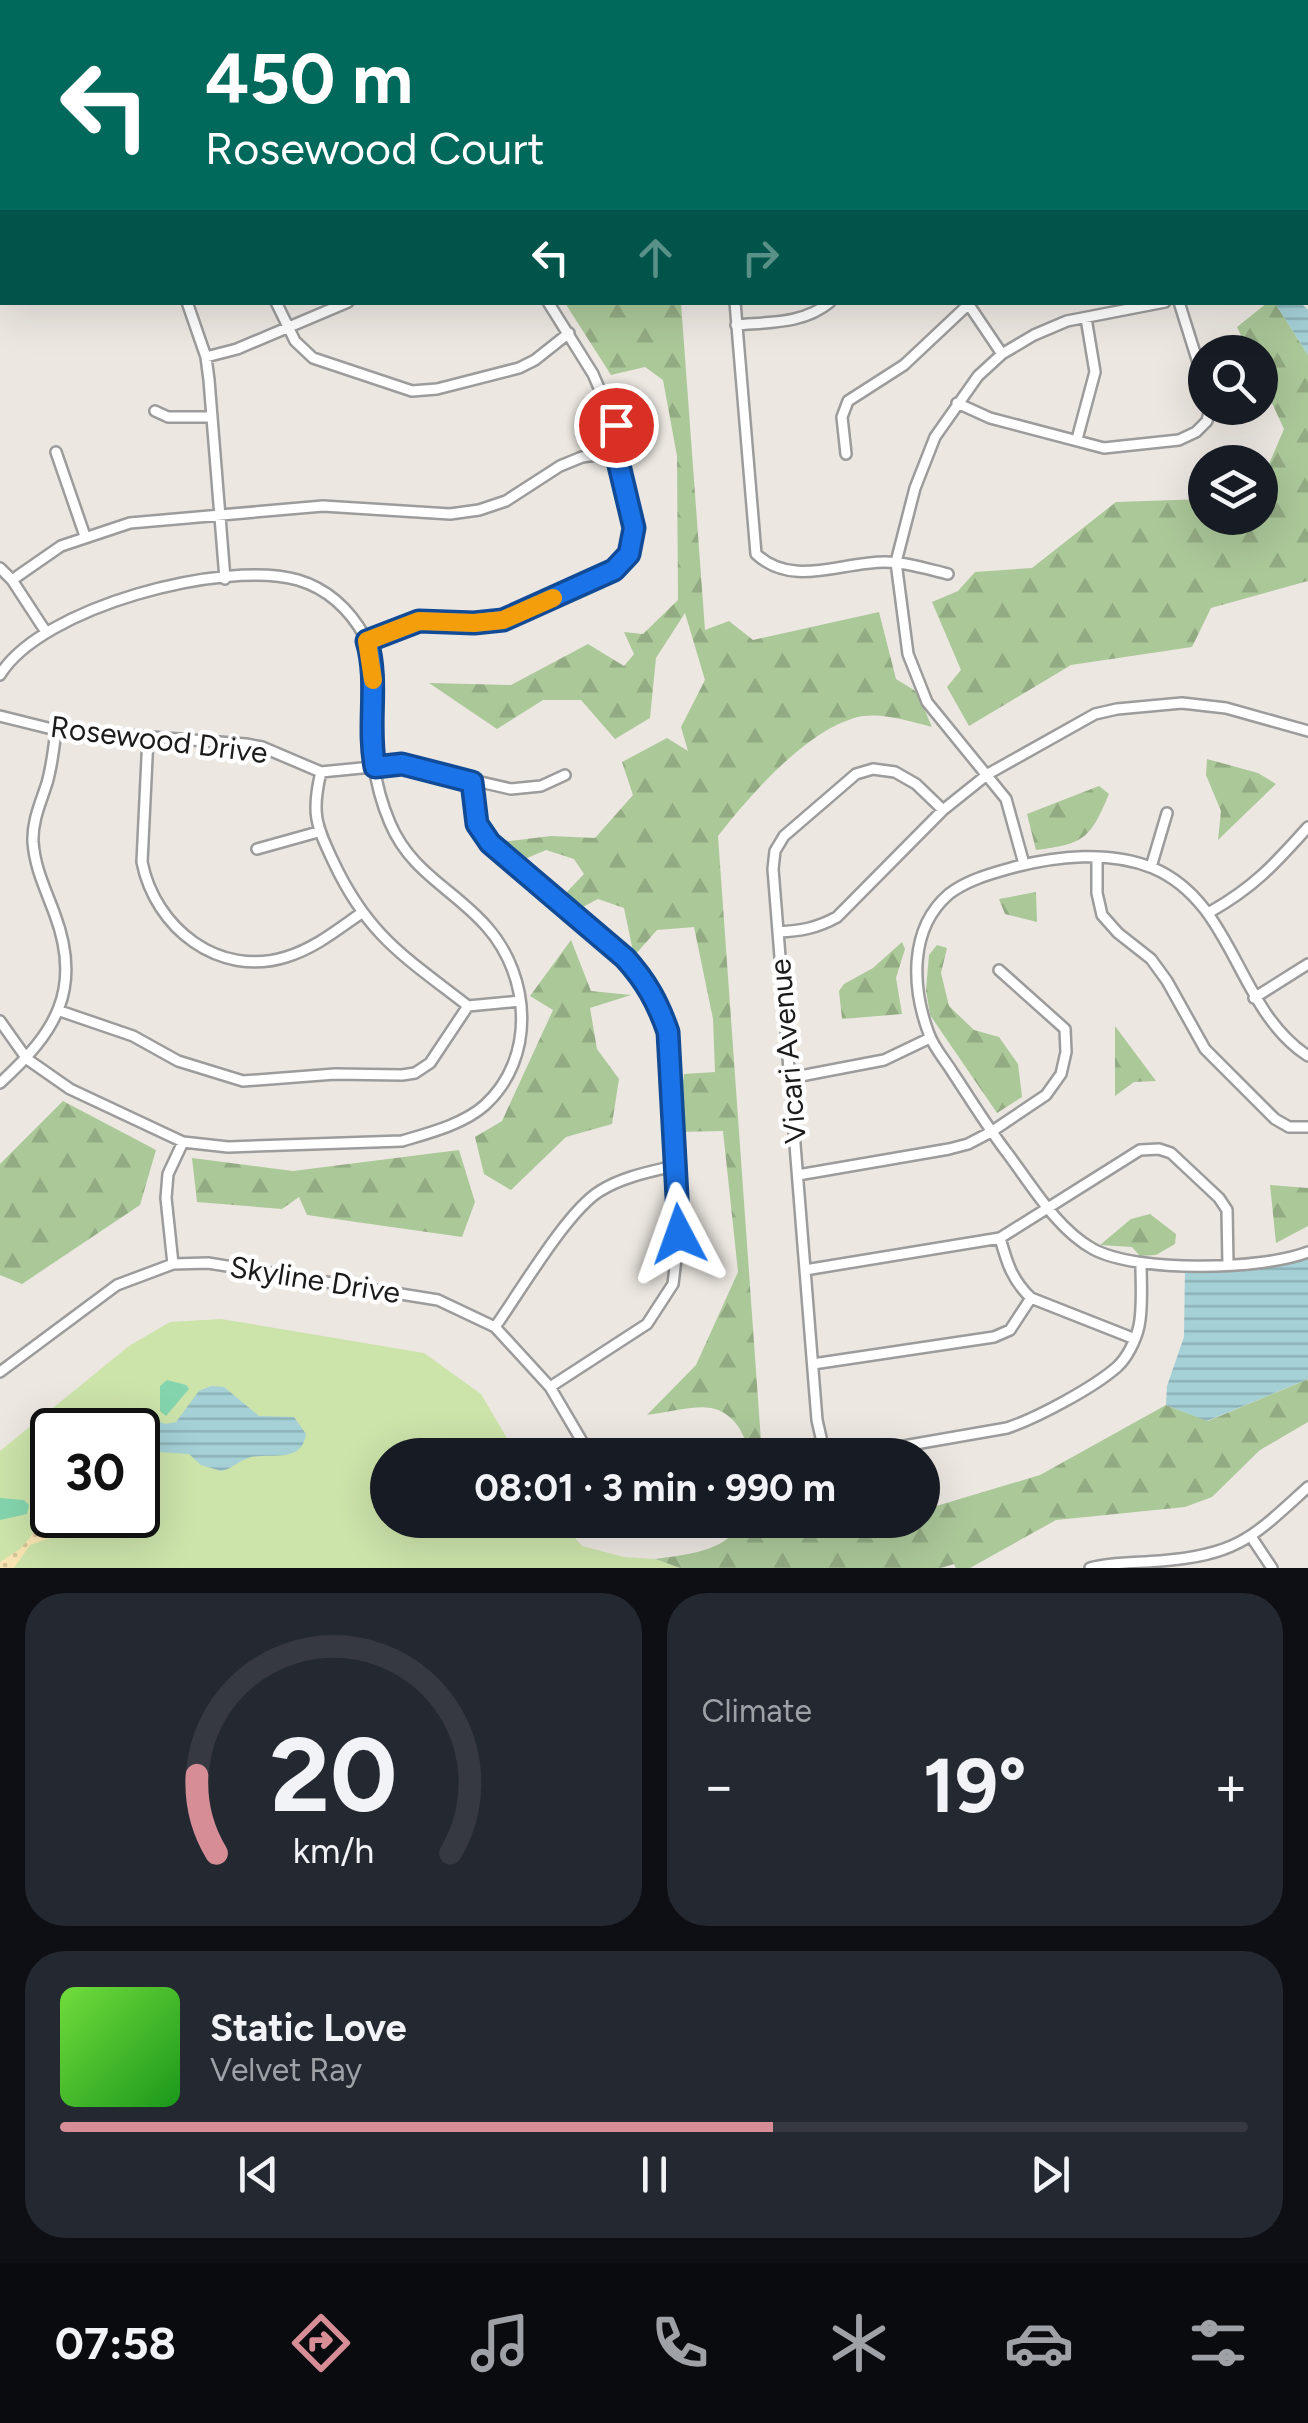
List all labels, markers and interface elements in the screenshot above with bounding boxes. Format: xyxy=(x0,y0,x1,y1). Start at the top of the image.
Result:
text: 450 m xyxy=(205,36,413,121)
icon: left xyxy=(40,40,170,170)
text: Rosewood Court xyxy=(205,121,545,175)
icon: left xyxy=(523,230,578,285)
icon: ahead xyxy=(628,230,683,285)
icon: right xyxy=(733,230,788,285)
map controls xyxy=(1188,335,1278,535)
button: search xyxy=(1188,335,1278,425)
pin xyxy=(574,383,659,468)
icon: arrive xyxy=(589,398,644,453)
button: layers xyxy=(1188,445,1278,535)
street label: Rosewood Drive xyxy=(48,708,270,771)
street label: Vicari Avenue xyxy=(761,957,814,1145)
position arrow xyxy=(627,1182,731,1286)
street label: Skyline Drive xyxy=(227,1248,403,1311)
speed limit sign: 30 xyxy=(30,1408,160,1538)
text: 08:01 · 3 min · 990 m xyxy=(474,1465,836,1511)
text: Climate xyxy=(702,1692,812,1730)
text: 20 xyxy=(269,1712,397,1837)
text: 19° xyxy=(923,1741,1027,1831)
text: − xyxy=(702,1753,736,1819)
text: + xyxy=(1214,1753,1248,1819)
text: km/h xyxy=(292,1829,374,1872)
text: Static Love xyxy=(210,2005,407,2051)
text: Velvet Ray xyxy=(210,2051,362,2089)
icon: previous xyxy=(231,2147,286,2202)
icon: pause xyxy=(627,2147,682,2202)
icon: next xyxy=(1023,2147,1078,2202)
icon: directions xyxy=(286,2308,356,2378)
icon: music xyxy=(465,2308,535,2378)
icon: phone xyxy=(645,2308,715,2378)
icon: climate xyxy=(824,2308,894,2378)
icon: car xyxy=(1004,2308,1074,2378)
icon: filters xyxy=(1183,2308,1253,2378)
text: 07:58 xyxy=(55,2316,176,2370)

